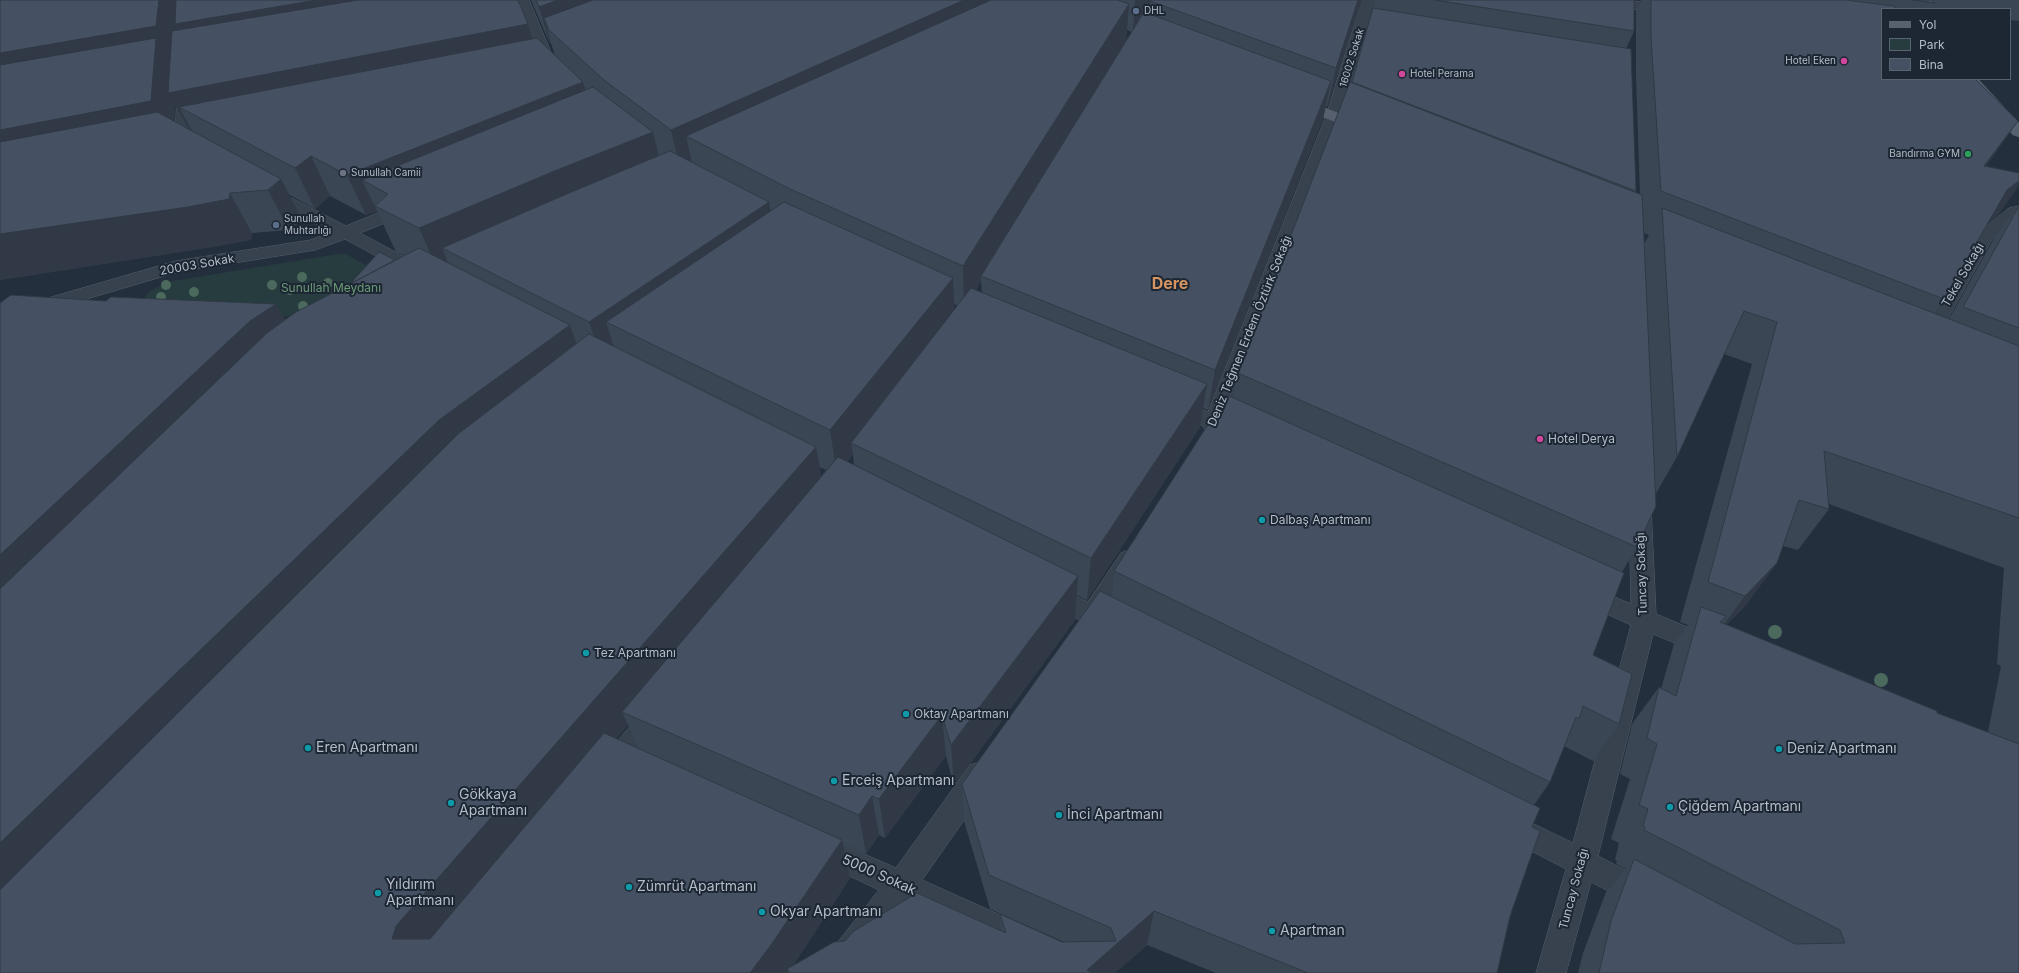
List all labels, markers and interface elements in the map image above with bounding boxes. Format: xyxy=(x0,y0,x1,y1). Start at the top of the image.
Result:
place label: DHL xyxy=(1144,5,1164,17)
marker: DHL xyxy=(1131,6,1141,16)
legend xyxy=(1881,8,2011,80)
text: Yol xyxy=(1919,17,1936,32)
street label: 16002 Sokak xyxy=(1337,27,1367,89)
text: Park xyxy=(1919,37,1945,52)
place label: Hotel Eken xyxy=(1785,55,1836,67)
marker: Hotel Eken xyxy=(1839,56,1849,66)
text: Bina xyxy=(1919,57,1944,72)
place label: Hotel Perama xyxy=(1410,68,1474,80)
marker: Hotel Perama xyxy=(1397,69,1407,79)
place label: Bandırma GYM xyxy=(1889,148,1960,160)
marker: Bandırma GYM xyxy=(1963,149,1973,159)
place label: Sunullah Camii xyxy=(351,167,421,179)
marker: Sunullah Camii xyxy=(338,168,348,178)
place label: Sunullah Muhtarlığı xyxy=(284,213,331,236)
marker: Sunullah Muhtarlığı xyxy=(271,220,281,230)
street label: Deniz Teğmen Erdem Öztürk Sokağı xyxy=(1205,233,1295,429)
street label: Tekel Sokağı xyxy=(1939,240,1987,310)
street label: 20003 Sokak xyxy=(159,251,235,279)
district label: Dere xyxy=(1152,274,1188,294)
park label: Sunullah Meydanı xyxy=(281,281,381,295)
place label: Hotel Derya xyxy=(1548,432,1615,446)
marker: Hotel Derya xyxy=(1535,434,1545,444)
place label: Dalbaş Apartmanı xyxy=(1270,513,1371,527)
marker: Dalbaş Apartmanı xyxy=(1257,515,1267,525)
street label: Tuncay Sokağı xyxy=(1633,532,1651,616)
place label: Tez Apartmanı xyxy=(594,646,676,660)
marker: Tez Apartmanı xyxy=(581,648,591,658)
place label: Oktay Apartmanı xyxy=(914,707,1009,721)
marker: Oktay Apartmanı xyxy=(901,709,911,719)
place label: Eren Apartmanı xyxy=(316,740,418,756)
place label: Deniz Apartmanı xyxy=(1787,741,1897,757)
marker: Eren Apartmanı xyxy=(303,743,313,753)
marker: Deniz Apartmanı xyxy=(1774,744,1784,754)
place label: Erceiş Apartmanı xyxy=(842,773,954,789)
marker: Erceiş Apartmanı xyxy=(829,776,839,786)
place label: Gökkaya Apartmanı xyxy=(459,787,527,820)
marker: Gökkaya Apartmanı xyxy=(446,798,456,808)
place label: Çiğdem Apartmanı xyxy=(1678,799,1801,815)
marker: Çiğdem Apartmanı xyxy=(1665,802,1675,812)
place label: İnci Apartmanı xyxy=(1067,807,1162,823)
marker: İnci Apartmanı xyxy=(1054,810,1064,820)
street label: Tuncay Sokağı xyxy=(1556,847,1592,931)
street label: 5000 Sokak xyxy=(839,851,919,899)
place label: Yıldırım Apartmanı xyxy=(386,877,454,910)
place label: Zümrüt Apartmanı xyxy=(637,879,756,895)
marker: Zümrüt Apartmanı xyxy=(624,882,634,892)
marker: Yıldırım Apartmanı xyxy=(373,888,383,898)
place label: Okyar Apartmanı xyxy=(770,904,881,920)
marker: Okyar Apartmanı xyxy=(757,907,767,917)
place label: Apartman xyxy=(1280,923,1345,939)
marker: Apartman xyxy=(1267,926,1277,936)

